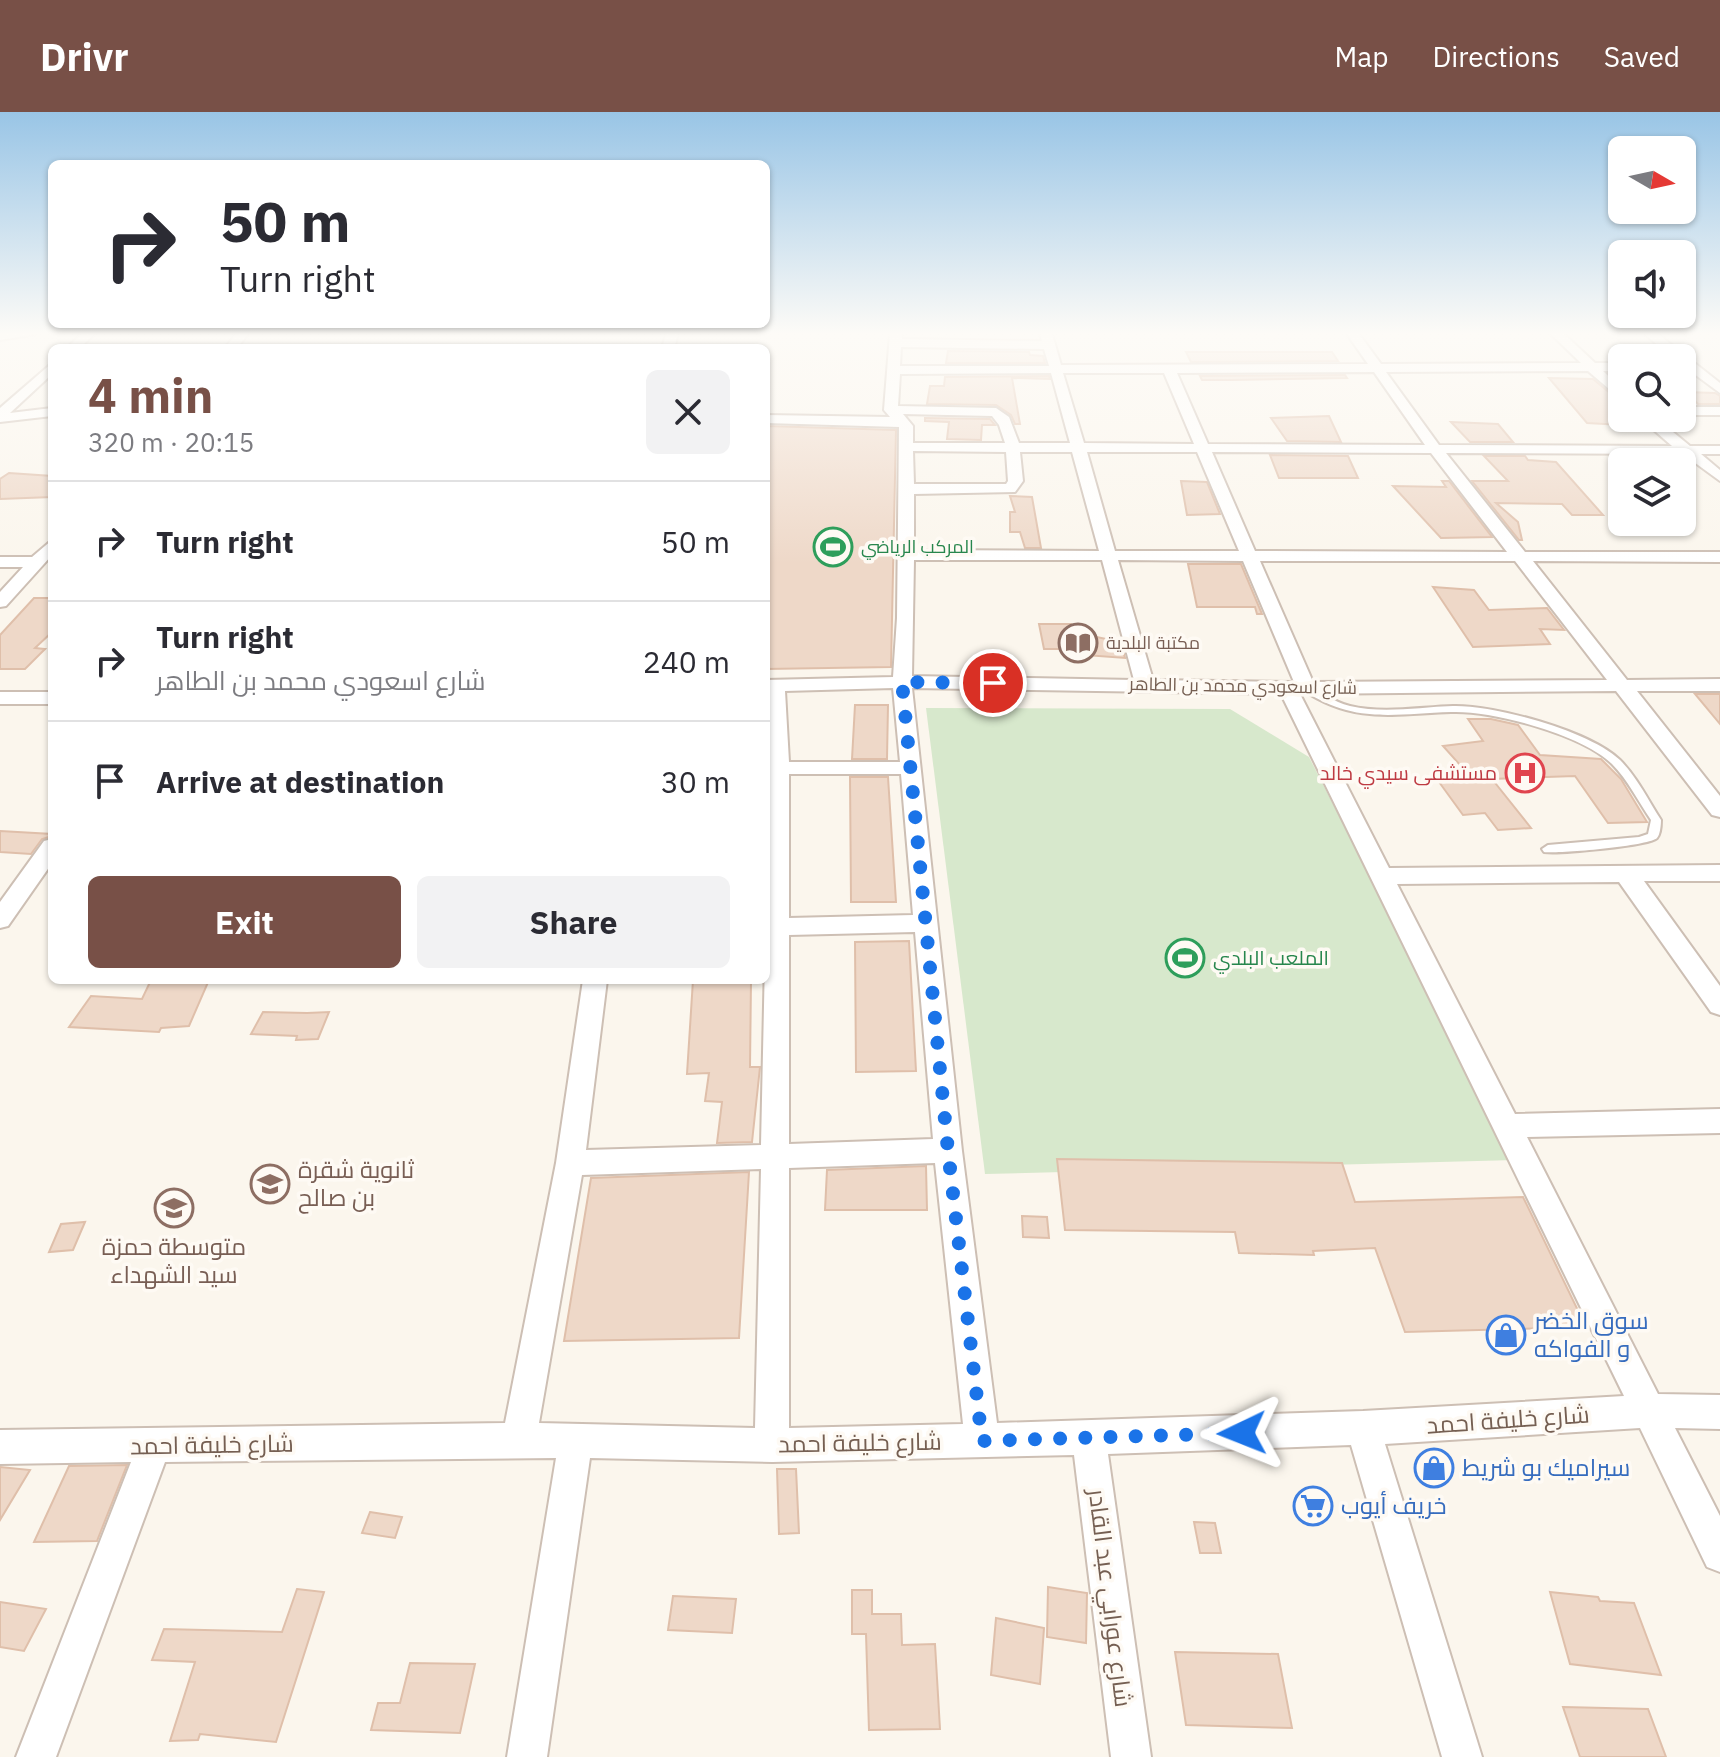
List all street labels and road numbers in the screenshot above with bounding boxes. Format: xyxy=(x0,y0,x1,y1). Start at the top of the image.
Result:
street label: شارع اسعودي محمد بن الطاهر xyxy=(1128,672,1357,702)
street label: شارع خليفة احمد xyxy=(1425,1397,1591,1442)
street label: شارع خليفة احمد xyxy=(778,1425,942,1460)
street label: شارع خليفة احمد xyxy=(130,1427,294,1462)
street label: شارع عورابي عبد القادر xyxy=(1078,1485,1140,1709)

